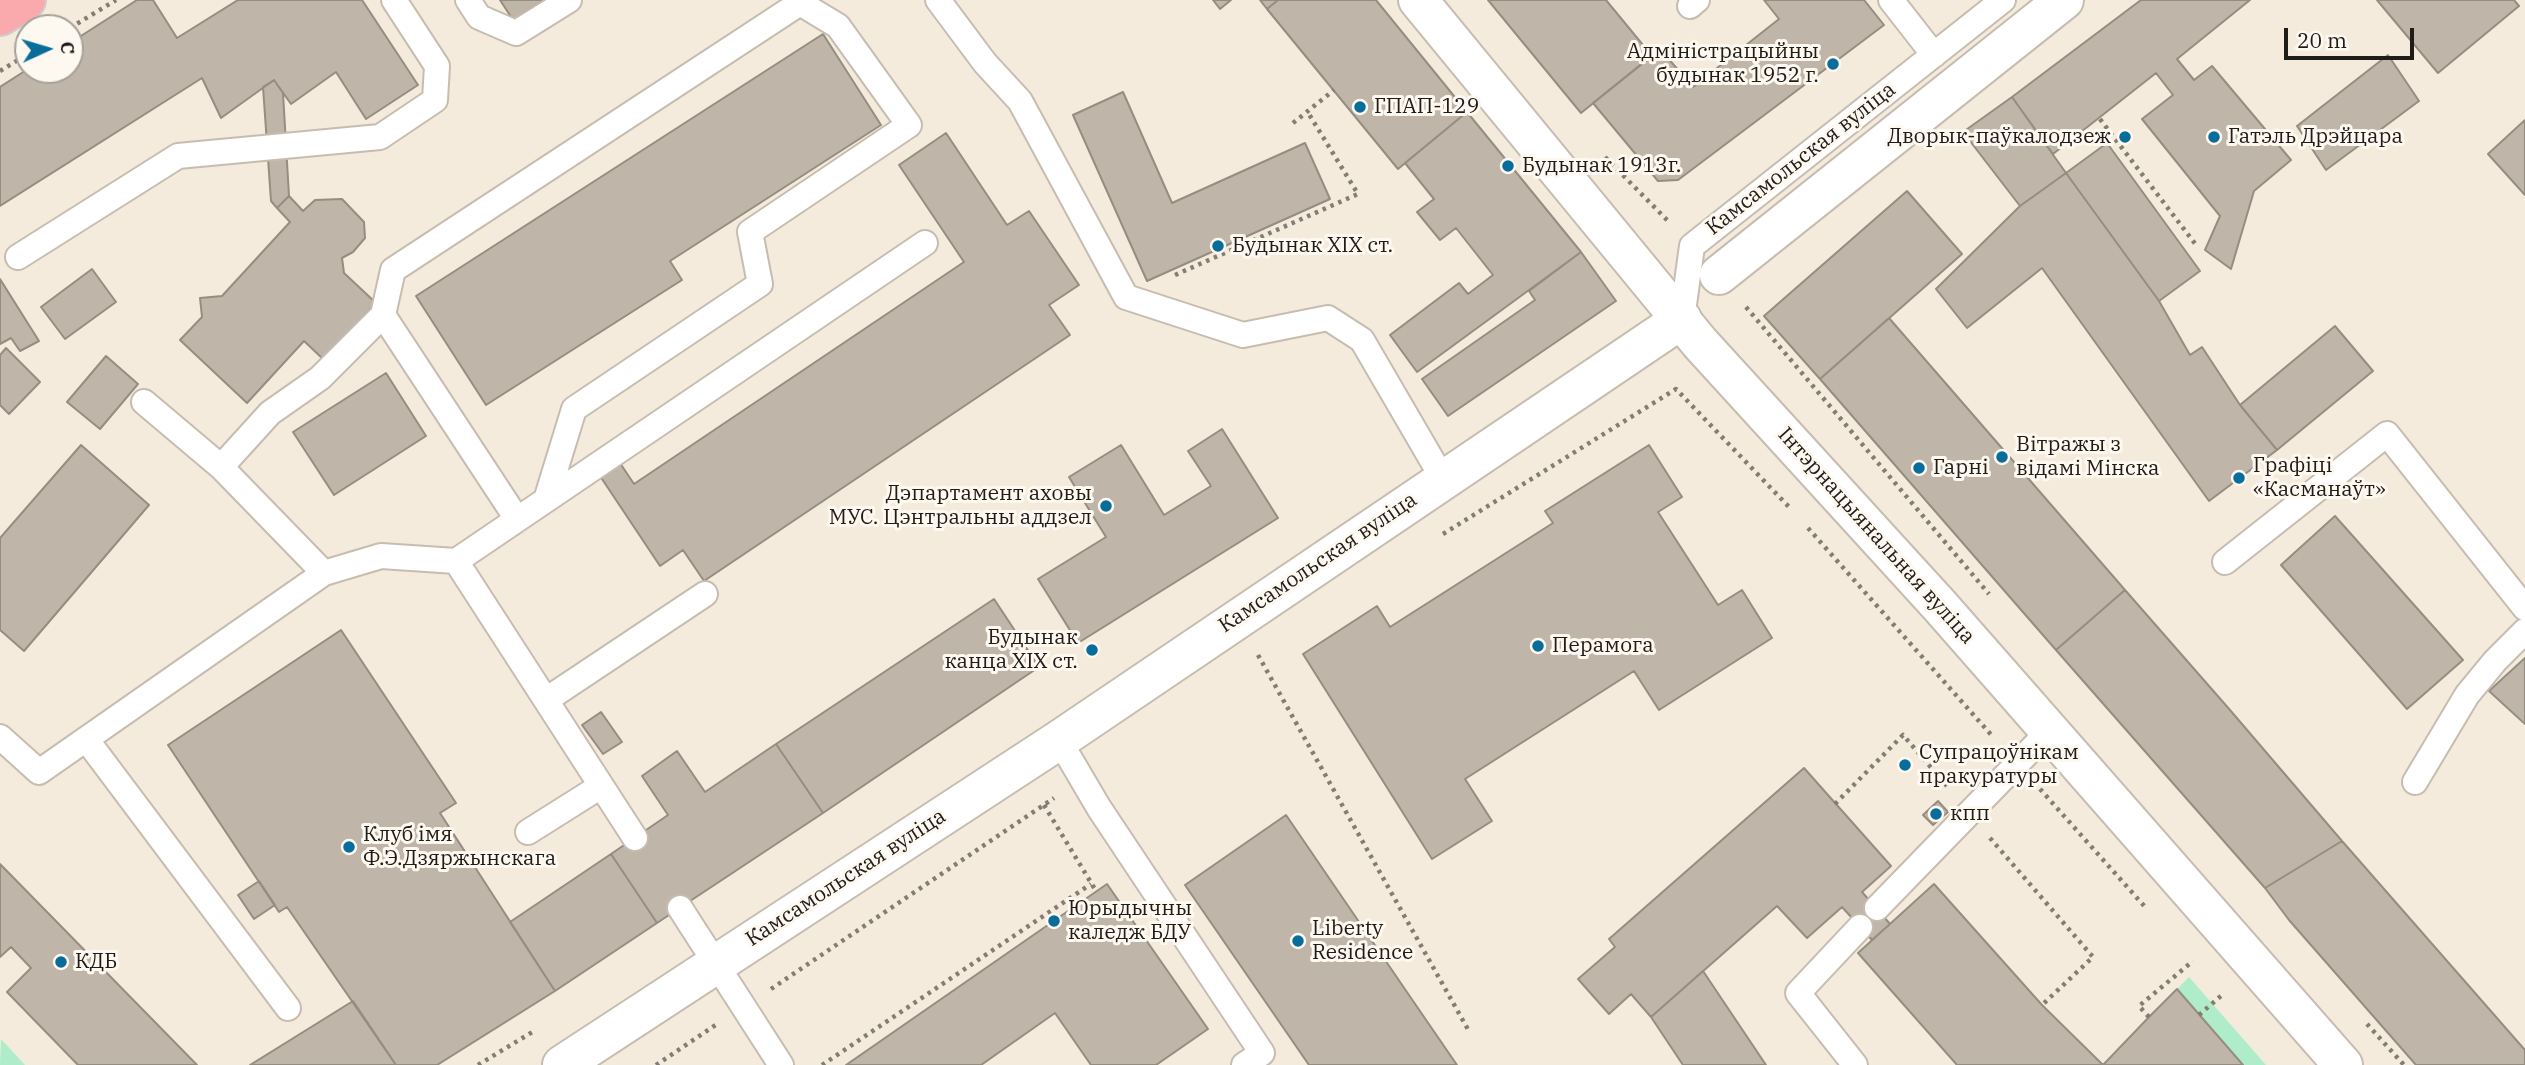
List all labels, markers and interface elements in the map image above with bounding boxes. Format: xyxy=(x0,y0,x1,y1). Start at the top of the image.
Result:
north arrow xyxy=(14,14,84,84)
scale bar xyxy=(2287,14,2416,58)
text: 20 m xyxy=(2297,26,2347,54)
place label: Адміністрацыйны будынак 1952 г. xyxy=(1627,39,1819,89)
text: С xyxy=(56,41,80,55)
marker: Адміністрацыйны будынак 1952 г. xyxy=(1825,56,1841,72)
street label: Камсамольская вуліца xyxy=(1701,77,1901,241)
place label: ГПАП-129 xyxy=(1374,94,1479,120)
marker: ГПАП-129 xyxy=(1352,99,1368,115)
place label: Дворык-паўкалодзеж xyxy=(1887,124,2111,150)
place label: Гатэль Дрэйцара xyxy=(2228,124,2403,150)
marker: Дворык-паўкалодзеж xyxy=(2117,129,2133,145)
marker: Гатэль Дрэйцара xyxy=(2206,129,2222,145)
place label: Будынак 1913г. xyxy=(1522,153,1681,179)
marker: Будынак 1913г. xyxy=(1500,158,1516,174)
place label: Будынак XIX ст. xyxy=(1232,233,1393,259)
marker: Будынак XIX ст. xyxy=(1210,238,1226,254)
street label: Інтэрнацыянальная вуліца xyxy=(1772,422,1980,650)
place label: Вітражы з відамі Мінска xyxy=(2016,432,2159,482)
marker: Вітражы з відамі Мінска xyxy=(1994,449,2010,465)
place label: Графіці «Касманаўт» xyxy=(2253,453,2386,503)
place label: Гарні xyxy=(1933,455,1989,481)
marker: Гарні xyxy=(1911,460,1927,476)
marker: Графіці «Касманаўт» xyxy=(2231,470,2247,486)
place label: Дэпартамент аховы МУС. Цэнтральны аддзел xyxy=(829,481,1092,531)
street label: Камсамольская вуліца xyxy=(1214,487,1422,639)
marker: Дэпартамент аховы МУС. Цэнтральны аддзел xyxy=(1098,498,1114,514)
place label: Будынак канца ХІХ ст. xyxy=(944,625,1078,675)
place label: Перамога xyxy=(1552,633,1654,659)
marker: Перамога xyxy=(1530,638,1546,654)
marker: Будынак канца ХІХ ст. xyxy=(1084,642,1100,658)
place label: Супрацоўнікам пракуратуры xyxy=(1919,740,2079,790)
marker: Супрацоўнікам пракуратуры xyxy=(1897,757,1913,773)
place label: кпп xyxy=(1950,801,1990,827)
street label: Камсамольская вуліца xyxy=(741,804,951,952)
marker: кпп xyxy=(1928,806,1944,822)
place label: Клуб імя Ф.Э.Дзяржынскага xyxy=(363,822,556,872)
marker: Клуб імя Ф.Э.Дзяржынскага xyxy=(341,839,357,855)
place label: Юрыдычны каледж БДУ xyxy=(1068,896,1192,946)
marker: Юрыдычны каледж БДУ xyxy=(1046,913,1062,929)
place label: Liberty Residence xyxy=(1312,916,1413,966)
marker: Liberty Residence xyxy=(1290,933,1306,949)
place label: КДБ xyxy=(75,949,117,975)
marker: КДБ xyxy=(53,954,69,970)

